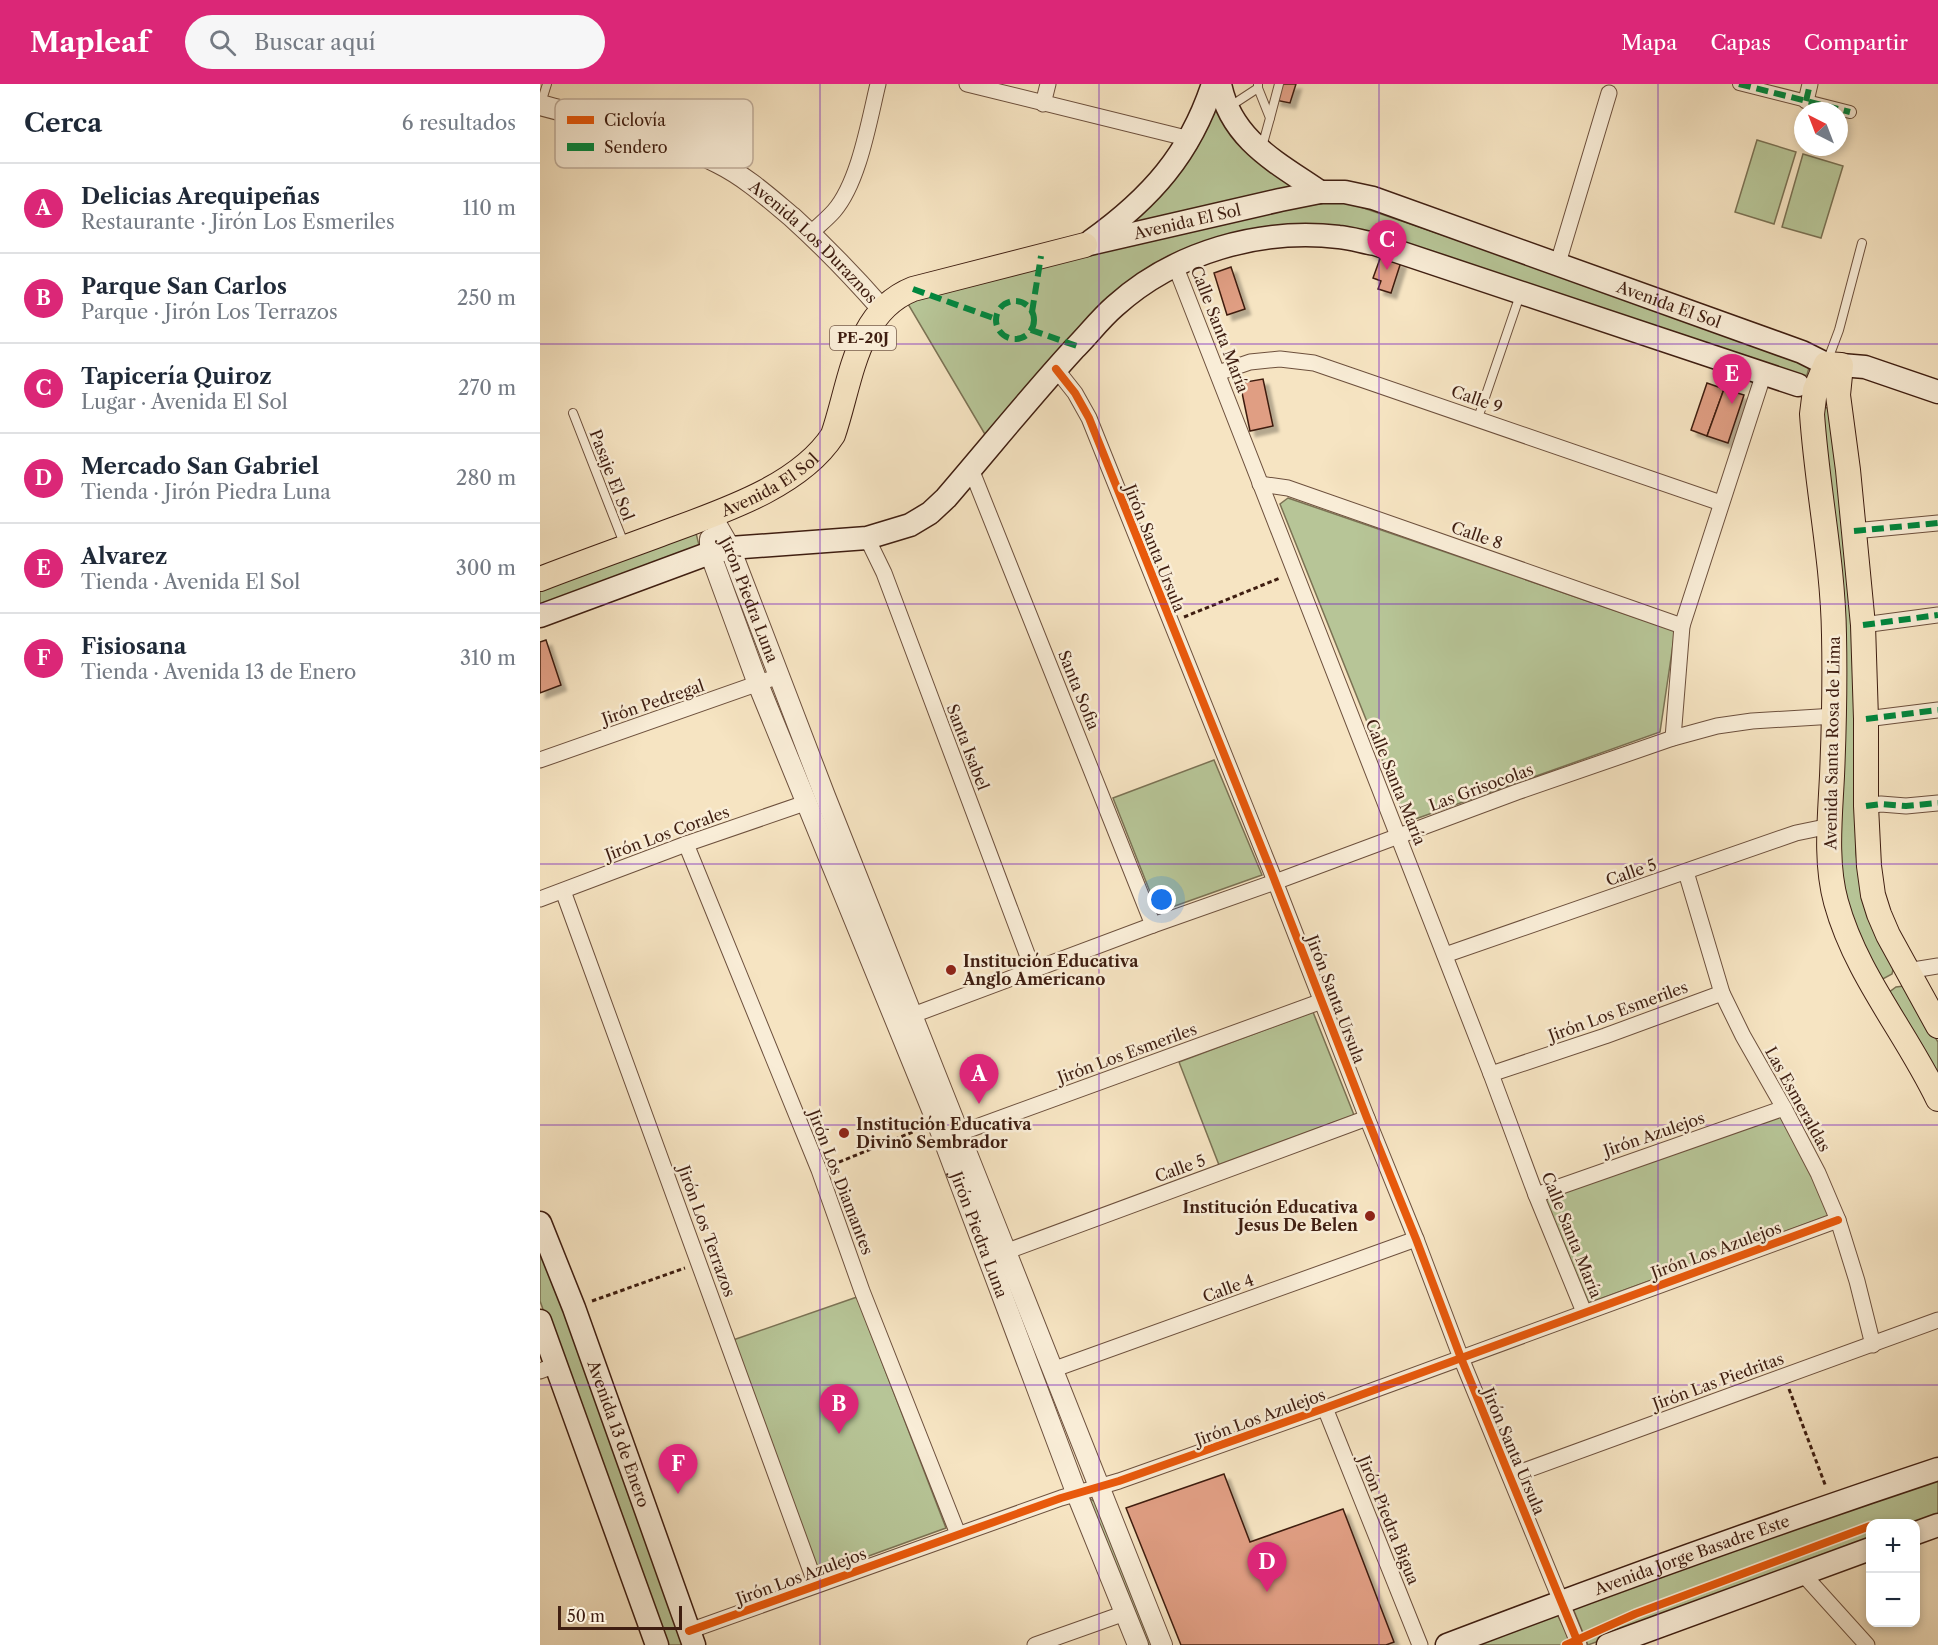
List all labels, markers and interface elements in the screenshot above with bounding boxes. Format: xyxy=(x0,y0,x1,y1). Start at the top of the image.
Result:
search box xyxy=(185,15,605,69)
text: Mapleaf xyxy=(30,25,149,59)
icon: search xyxy=(206,26,239,59)
text: Buscar aquí xyxy=(254,29,376,56)
text: Mapa xyxy=(1621,30,1677,55)
text: Capas xyxy=(1710,30,1771,55)
text: Compartir xyxy=(1804,30,1908,55)
legend xyxy=(555,99,753,168)
north arrow xyxy=(1794,102,1848,156)
text: Cerca xyxy=(24,107,102,139)
text: Ciclovía xyxy=(604,110,666,130)
text: 6 resultados xyxy=(402,111,516,135)
text: Sendero xyxy=(604,137,668,157)
street label: Avenida Los Duraznos xyxy=(745,175,882,307)
text: Delicias Arequipeñas xyxy=(81,183,320,210)
text: A xyxy=(36,196,51,220)
text: 110 m xyxy=(463,196,516,220)
street label: Avenida El Sol xyxy=(1131,199,1243,244)
text: Restaurante · Jirón Los Esmeriles xyxy=(81,210,395,234)
pin: C xyxy=(1368,220,1406,270)
street label: Calle Santa María xyxy=(1187,263,1254,396)
text: Parque San Carlos xyxy=(81,273,287,300)
street label: Avenida El Sol xyxy=(1613,276,1724,332)
text: B xyxy=(36,286,51,310)
text: 250 m xyxy=(457,286,516,310)
text: Parque · Jirón Los Terrazos xyxy=(81,300,338,324)
road number: PE-20J xyxy=(830,326,896,350)
pin: E xyxy=(1712,354,1752,404)
text: Tapicería Quiroz xyxy=(81,363,272,390)
text: C xyxy=(35,376,52,400)
text: 270 m xyxy=(458,376,516,400)
street label: Calle 9 xyxy=(1449,381,1505,417)
text: Lugar · Avenida El Sol xyxy=(81,390,288,414)
street label: Pasaje El Sol xyxy=(585,427,639,524)
street label: Avenida El Sol xyxy=(717,448,823,521)
text: Mercado San Gabriel xyxy=(81,453,319,480)
text: D xyxy=(35,466,52,490)
text: 280 m xyxy=(456,466,516,490)
street label: Jirón Santa Ursula xyxy=(1119,478,1190,615)
text: Tienda · Jirón Piedra Luna xyxy=(81,480,331,504)
street label: Calle 8 xyxy=(1449,517,1505,553)
street label: Jirón Piedra Luna xyxy=(714,530,783,666)
text: Alvarez xyxy=(81,543,167,570)
text: E xyxy=(36,556,51,580)
text: 300 m xyxy=(456,556,516,580)
text: Tienda · Avenida El Sol xyxy=(81,570,300,594)
text: Fisiosana xyxy=(81,633,187,660)
street label: Avenida Santa Rosa de Lima xyxy=(1820,635,1844,851)
text: F xyxy=(37,646,50,670)
text: 310 m xyxy=(460,646,516,670)
street label: Santa Sofia xyxy=(1054,647,1104,733)
text: Tienda · Avenida 13 de Enero xyxy=(81,660,356,684)
street label: Jirón Pedregal xyxy=(596,675,707,730)
street label: Santa Isabel xyxy=(942,701,994,793)
street label: Calle Santa María xyxy=(1362,716,1431,848)
street label: Las Grisocolas xyxy=(1426,759,1536,815)
street label: Jirón Los Corales xyxy=(599,801,732,866)
street label: Calle 5 xyxy=(1603,854,1659,890)
your location xyxy=(1147,885,1176,914)
street label: Jirón Santa Ursula xyxy=(1301,929,1370,1067)
place label: Institución Educativa Anglo Americano xyxy=(962,951,1139,989)
marker: Institución Educativa Anglo Americano xyxy=(944,963,958,977)
street label: Jirón Los Esmeriles xyxy=(1543,976,1690,1047)
street label: Jirón Los Esmeriles xyxy=(1052,1018,1199,1089)
street label: Las Esmeraldas xyxy=(1761,1043,1835,1155)
pin: A xyxy=(960,1054,998,1104)
street label: Jirón Los Diamantes xyxy=(803,1104,878,1257)
street label: Jirón Azulejos xyxy=(1598,1107,1707,1162)
place label: Institución Educativa Divino Sembrador xyxy=(856,1114,1032,1152)
marker: Institución Educativa Divino Sembrador xyxy=(837,1126,851,1140)
street label: Calle 5 xyxy=(1152,1150,1208,1186)
street label: Jirón Los Terrazos xyxy=(673,1160,740,1300)
street label: Jirón Piedra Luna xyxy=(945,1166,1012,1301)
street label: Calle Santa María xyxy=(1538,1169,1607,1301)
place label: Institución Educativa Jesus De Belen xyxy=(1182,1197,1359,1235)
marker: Institución Educativa Jesus De Belen xyxy=(1363,1209,1377,1223)
street label: Jirón Los Azulejos xyxy=(1645,1217,1784,1284)
street label: Calle 4 xyxy=(1200,1270,1256,1306)
street label: Jirón Las Piedritas xyxy=(1647,1348,1786,1415)
street label: Avenida 13 de Enero xyxy=(583,1357,654,1510)
street label: Jirón Santa Ursula xyxy=(1477,1382,1550,1518)
pin: B xyxy=(820,1384,858,1434)
street label: Jirón Los Azulejos xyxy=(1189,1384,1328,1451)
pin: F xyxy=(658,1444,698,1494)
street label: Jirón Piedra Bigua xyxy=(1353,1450,1424,1588)
street label: Avenida Jorge Basadre Este xyxy=(1591,1511,1792,1599)
map controls xyxy=(1866,1519,1920,1627)
button: + xyxy=(1866,1519,1920,1573)
pin: D xyxy=(1248,1542,1286,1592)
street label: Jirón Los Azulejos xyxy=(730,1543,869,1610)
button: − xyxy=(1866,1573,1920,1627)
scale bar xyxy=(558,1603,682,1630)
text: 50 m xyxy=(567,1606,605,1626)

